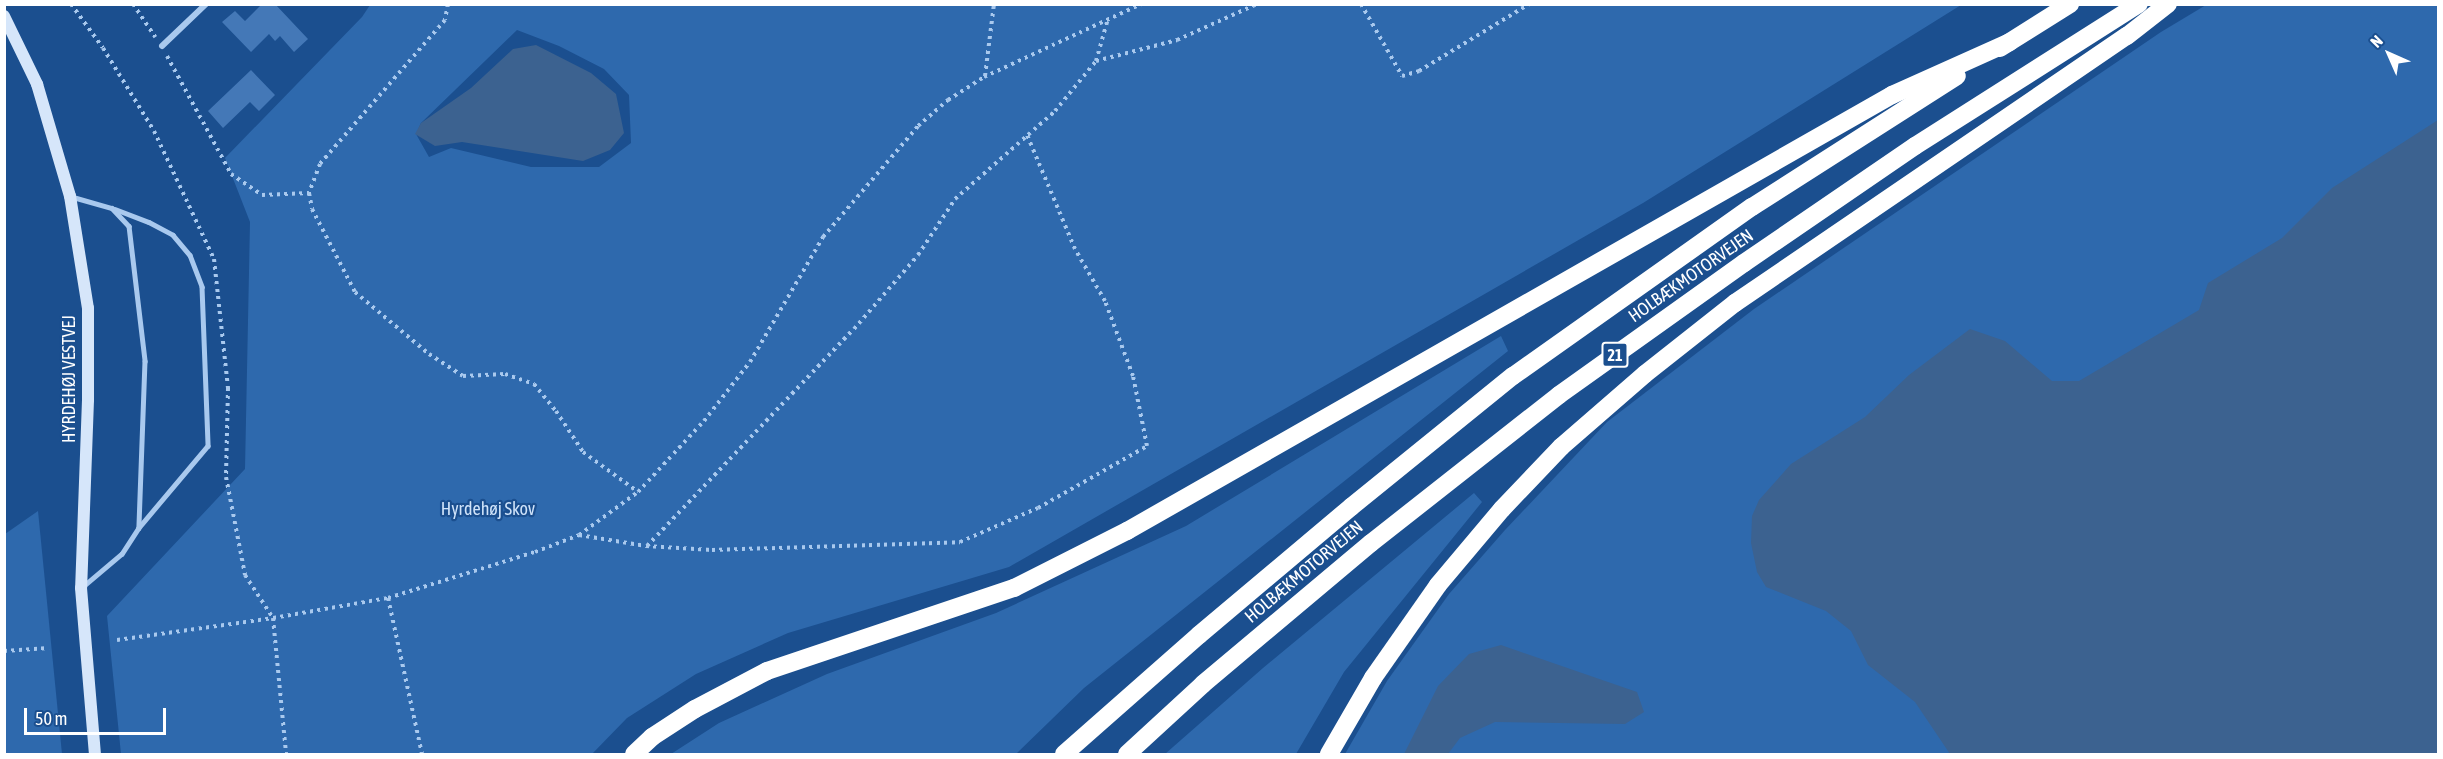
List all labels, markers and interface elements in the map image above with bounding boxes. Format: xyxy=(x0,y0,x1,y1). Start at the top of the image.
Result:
north arrow xyxy=(2359,24,2419,84)
text: N xyxy=(2367,32,2386,51)
street label: HOLBÆKMOTORVEJEN xyxy=(1624,225,1758,327)
street label: HYRDEHØJ VESTVEJ xyxy=(58,315,80,443)
road number: 21 xyxy=(1600,342,1630,368)
park label: Hyrdehøj Skov xyxy=(441,498,535,520)
street label: HOLBÆKMOTORVEJEN xyxy=(1241,516,1367,628)
scale bar xyxy=(27,696,170,734)
text: 50 m xyxy=(35,708,67,729)

